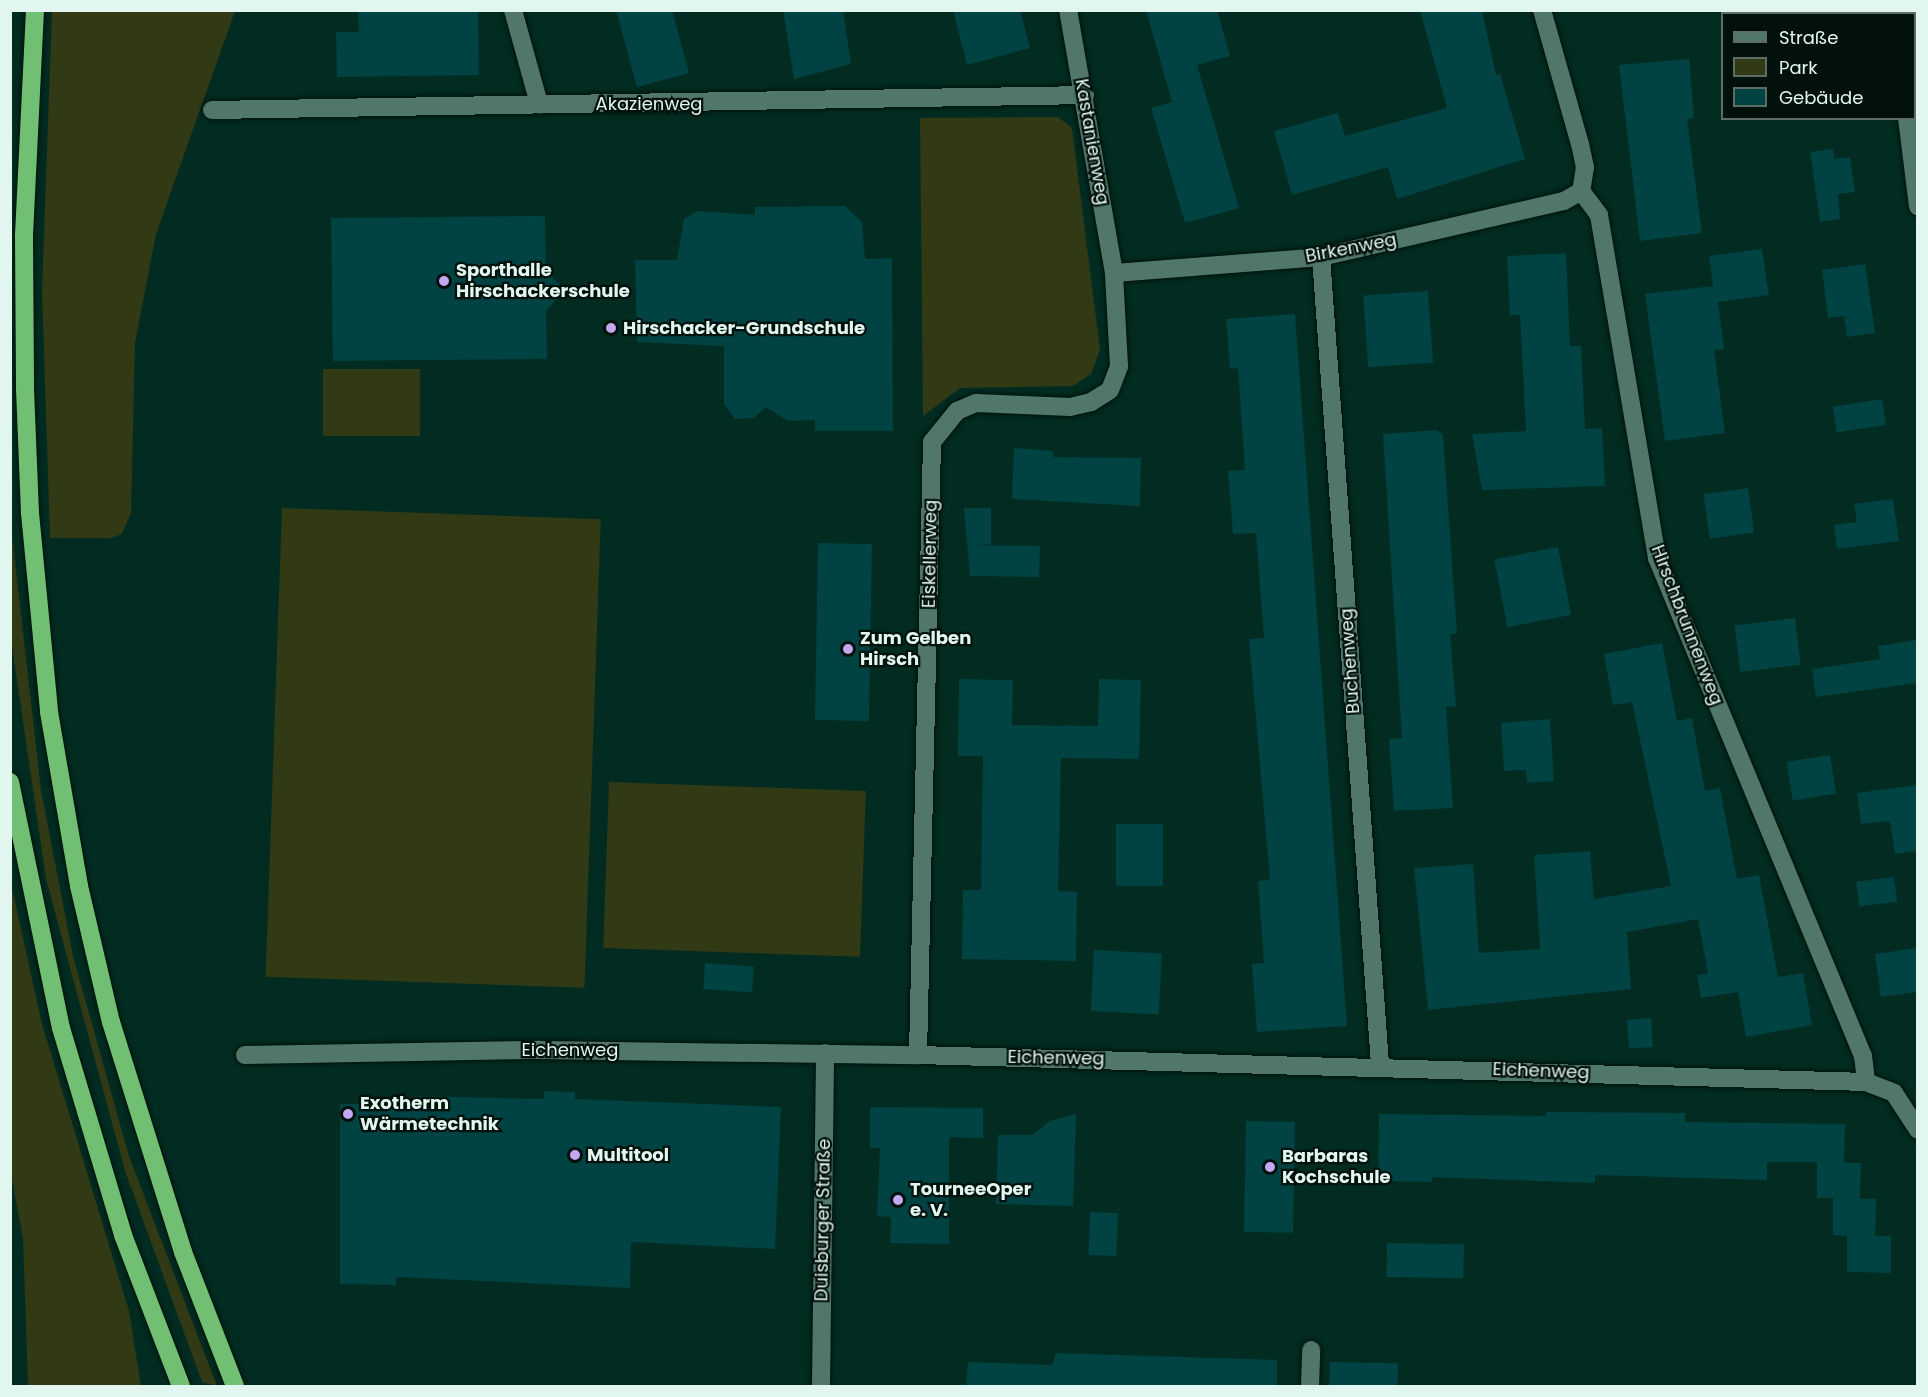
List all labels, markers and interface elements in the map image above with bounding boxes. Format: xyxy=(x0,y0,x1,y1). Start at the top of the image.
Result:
legend xyxy=(1721,12,1916,120)
text: Straße xyxy=(1779,25,1838,50)
text: Park xyxy=(1779,55,1818,80)
street label: Kastanienweg xyxy=(1070,77,1114,207)
text: Gebäude xyxy=(1779,85,1863,110)
street label: Akazienweg xyxy=(596,93,702,115)
street label: Birkenweg xyxy=(1304,229,1398,267)
place label: Sporthalle Hirschackerschule xyxy=(456,260,630,302)
marker: Sporthalle Hirschackerschule xyxy=(437,274,451,288)
place label: Hirschacker-Grundschule xyxy=(623,317,865,339)
marker: Hirschacker-Grundschule xyxy=(604,321,618,335)
street label: Eiskellerweg xyxy=(918,500,942,608)
street label: Hirschbrunnenweg xyxy=(1647,542,1727,708)
street label: Buchenweg xyxy=(1336,607,1364,715)
place label: Zum Gelben Hirsch xyxy=(860,628,971,670)
marker: Zum Gelben Hirsch xyxy=(841,642,855,656)
street label: Eichenweg xyxy=(522,1039,618,1061)
street label: Eichenweg xyxy=(1007,1046,1105,1070)
street label: Eichenweg xyxy=(1492,1059,1590,1083)
place label: Exotherm Wärmetechnik xyxy=(360,1093,499,1136)
marker: Exotherm Wärmetechnik xyxy=(341,1107,355,1121)
street label: Duisburger Straße xyxy=(811,1138,835,1302)
place label: Multitool xyxy=(587,1144,669,1166)
place label: Barbaras Kochschule xyxy=(1282,1146,1391,1188)
marker: Multitool xyxy=(568,1148,582,1162)
marker: Barbaras Kochschule xyxy=(1263,1160,1277,1174)
place label: TourneeOper e. V. xyxy=(910,1179,1031,1222)
marker: TourneeOper e. V. xyxy=(891,1193,905,1207)

